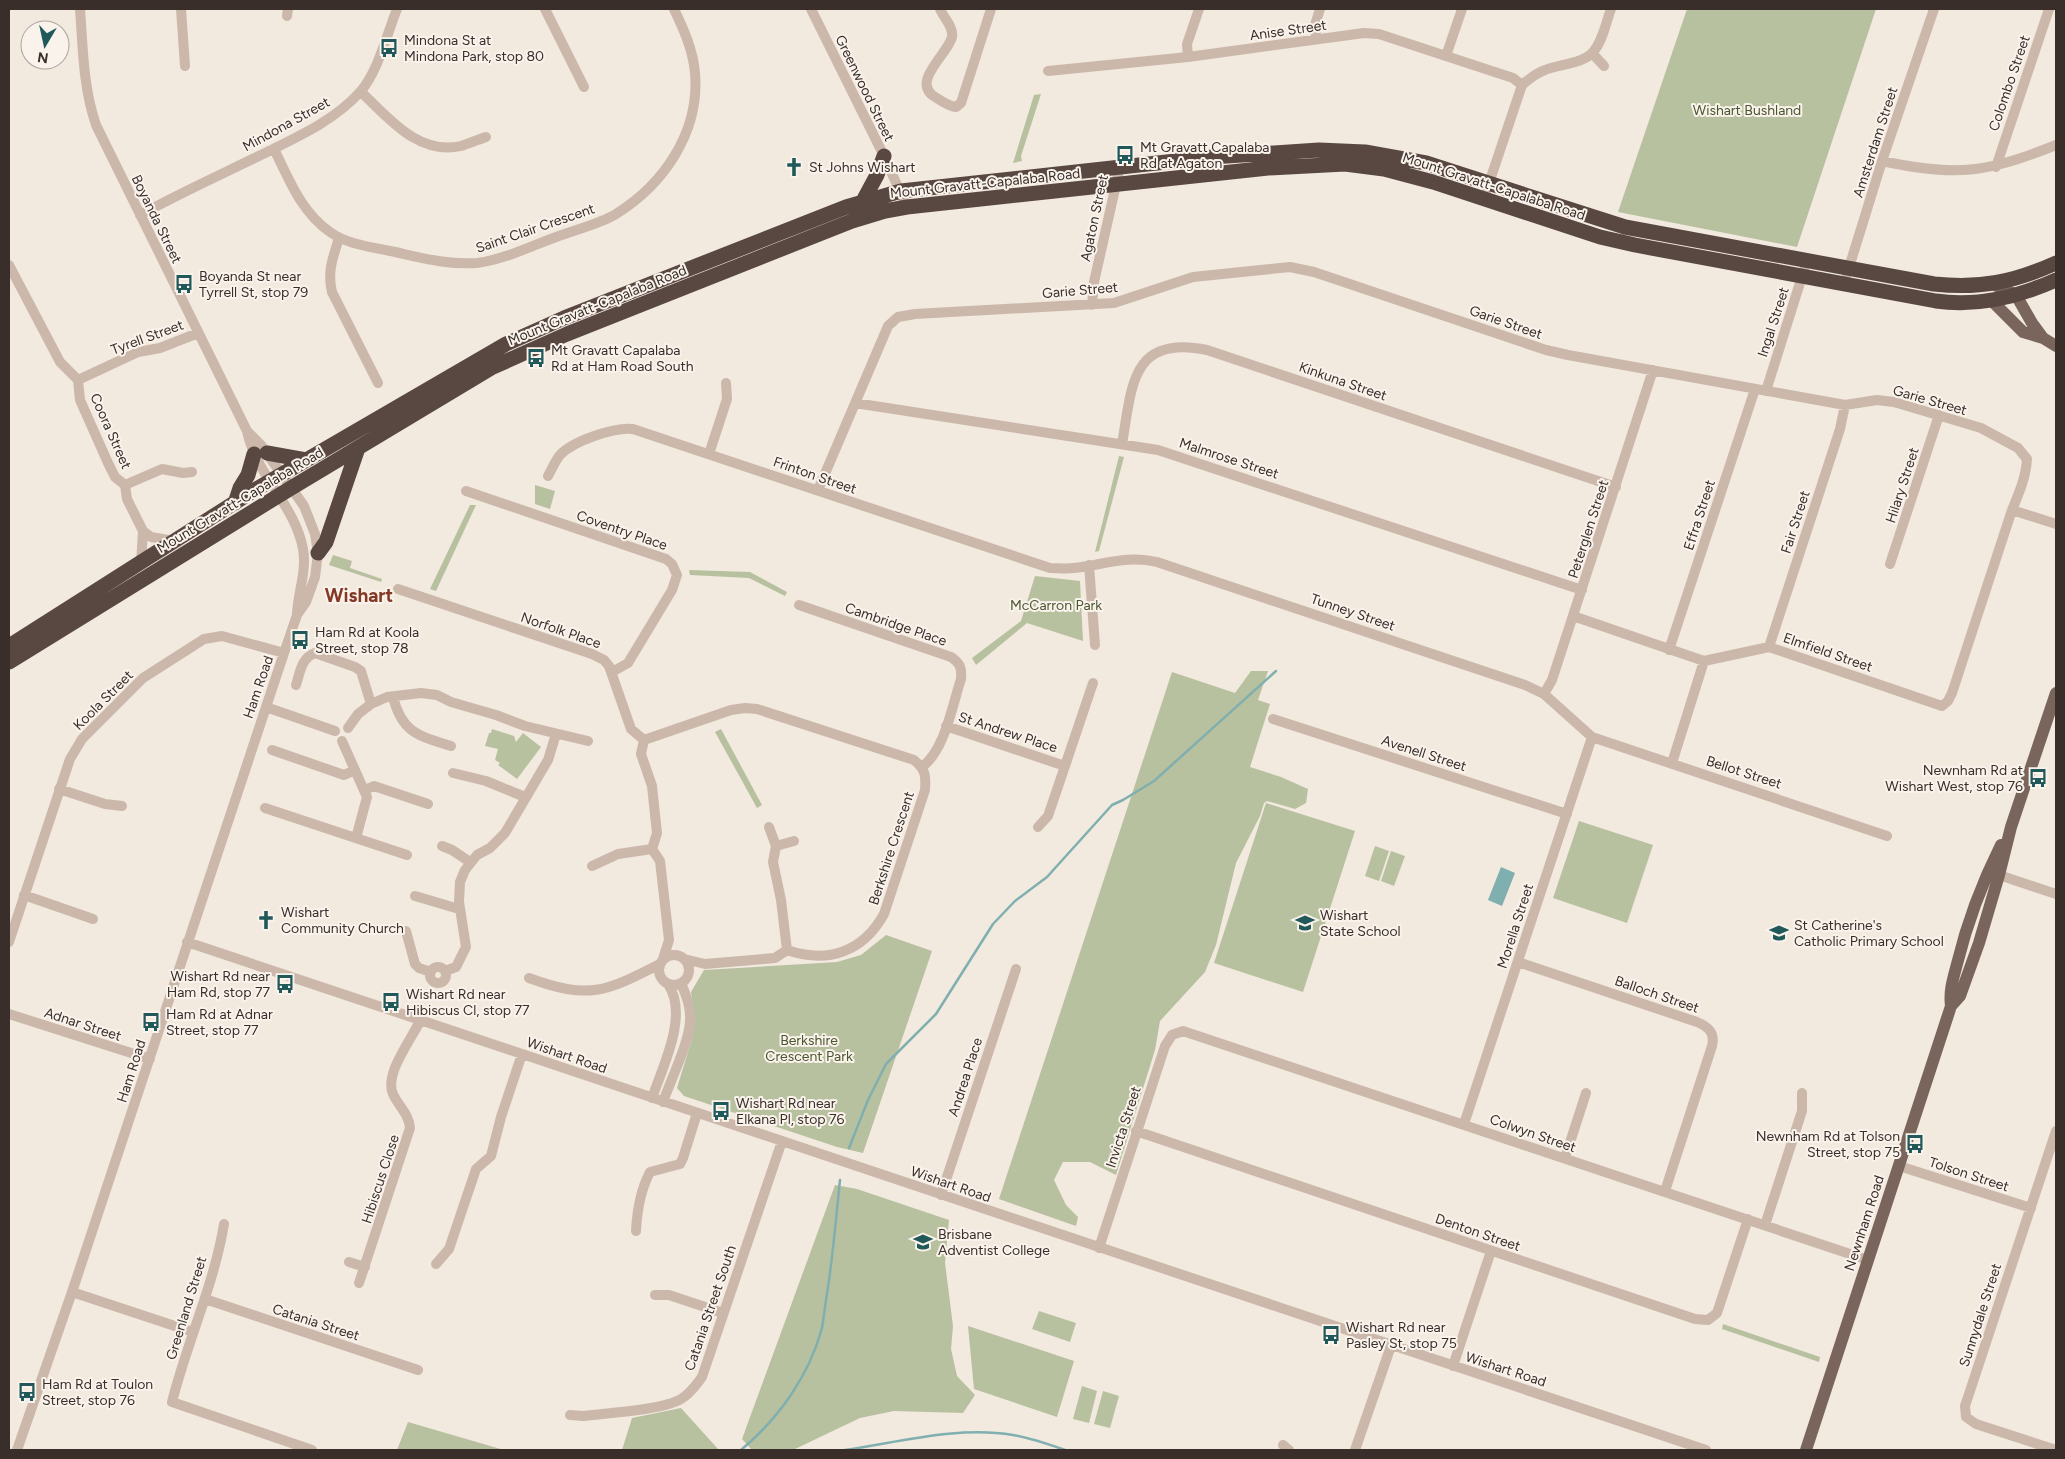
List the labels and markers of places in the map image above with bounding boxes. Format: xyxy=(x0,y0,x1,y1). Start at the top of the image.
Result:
place label: Mindona St at Mindona Park, stop 80 xyxy=(404,32,544,65)
bus stop icon: Mindona St at Mindona Park, stop 80 xyxy=(378,37,400,59)
place label: Mt Gravatt Capalaba Rd at Agaton xyxy=(1140,139,1270,172)
bus stop icon: Mt Gravatt Capalaba Rd at Agaton xyxy=(1114,144,1136,166)
church icon: St Johns Wishart xyxy=(783,156,805,178)
place label: St Johns Wishart xyxy=(809,159,915,176)
place label: Boyanda St near Tyrrell St, stop 79 xyxy=(199,268,308,301)
bus stop icon: Boyanda St near Tyrrell St, stop 79 xyxy=(173,273,195,295)
place label: Mt Gravatt Capalaba Rd at Ham Road South xyxy=(551,342,694,375)
bus stop icon: Mt Gravatt Capalaba Rd at Ham Road South xyxy=(525,347,547,369)
place label: Ham Rd at Koola Street, stop 78 xyxy=(315,624,419,657)
bus stop icon: Ham Rd at Koola Street, stop 78 xyxy=(289,629,311,651)
place label: Newnham Rd at Wishart West, stop 76 xyxy=(1885,762,2023,795)
bus stop icon: Newnham Rd at Wishart West, stop 76 xyxy=(2027,767,2049,789)
place label: Wishart Community Church xyxy=(281,904,404,937)
place label: Wishart State School xyxy=(1320,907,1401,940)
church icon: Wishart Community Church xyxy=(255,909,277,931)
school or university icon: Wishart State School xyxy=(1294,912,1316,934)
place label: St Catherine's Catholic Primary School xyxy=(1794,917,1944,950)
school or university icon: St Catherine's Catholic Primary School xyxy=(1768,922,1790,944)
place label: Wishart Rd near Ham Rd, stop 77 xyxy=(167,968,270,1001)
bus stop icon: Wishart Rd near Ham Rd, stop 77 xyxy=(274,973,296,995)
place label: Wishart Rd near Hibiscus Cl, stop 77 xyxy=(406,986,530,1019)
bus stop icon: Wishart Rd near Hibiscus Cl, stop 77 xyxy=(380,991,402,1013)
place label: Ham Rd at Adnar Street, stop 77 xyxy=(166,1006,273,1039)
bus stop icon: Ham Rd at Adnar Street, stop 77 xyxy=(140,1011,162,1033)
place label: Wishart Rd near Elkana Pl, stop 76 xyxy=(736,1095,845,1128)
bus stop icon: Wishart Rd near Elkana Pl, stop 76 xyxy=(710,1100,732,1122)
place label: Newnham Rd at Tolson Street, stop 75 xyxy=(1756,1128,1900,1161)
bus stop icon: Newnham Rd at Tolson Street, stop 75 xyxy=(1904,1133,1926,1155)
place label: Brisbane Adventist College xyxy=(938,1226,1050,1259)
school or university icon: Brisbane Adventist College xyxy=(912,1231,934,1253)
place label: Wishart Rd near Pasley St, stop 75 xyxy=(1346,1319,1457,1352)
bus stop icon: Wishart Rd near Pasley St, stop 75 xyxy=(1320,1324,1342,1346)
place label: Ham Rd at Toulon Street, stop 76 xyxy=(42,1376,153,1409)
bus stop icon: Ham Rd at Toulon Street, stop 76 xyxy=(16,1381,38,1403)

